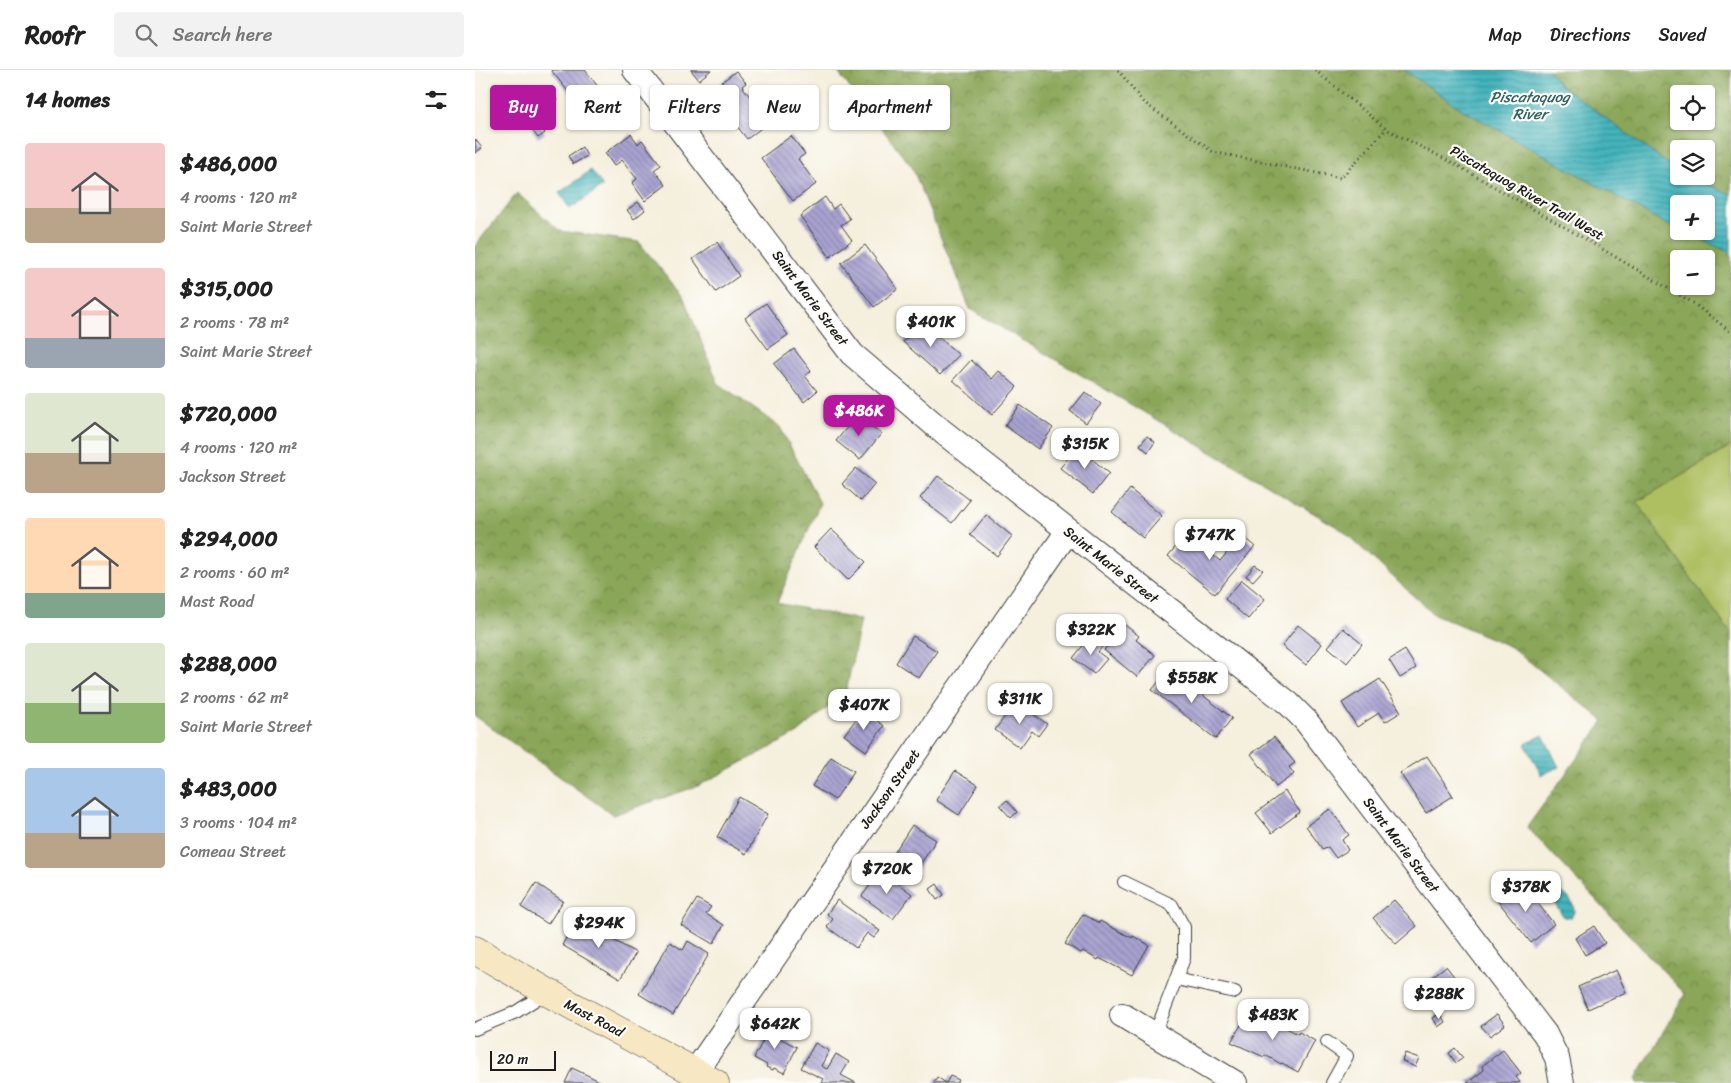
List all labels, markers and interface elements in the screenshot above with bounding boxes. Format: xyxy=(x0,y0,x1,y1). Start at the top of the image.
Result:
search box xyxy=(114,12,464,57)
text: Roofr xyxy=(25,14,84,56)
text: Search here xyxy=(172,18,273,51)
text: Map xyxy=(1489,19,1522,51)
text: Directions xyxy=(1550,19,1631,51)
text: Saved xyxy=(1659,19,1706,51)
icon: search xyxy=(132,21,160,49)
text: 14 homes xyxy=(25,81,110,119)
water label: Piscataquog River xyxy=(1490,84,1571,127)
chip: Buy xyxy=(490,85,556,130)
chip: Rent xyxy=(566,85,640,130)
chip: Filters xyxy=(650,85,739,130)
chip: New xyxy=(749,85,819,130)
chip: Apartment xyxy=(829,85,950,130)
map controls xyxy=(1670,85,1715,295)
button: locate xyxy=(1670,85,1715,130)
icon: filters xyxy=(422,86,450,114)
street label: Piscataquog River Trail West xyxy=(1445,139,1609,247)
button: layers xyxy=(1670,140,1715,185)
text: $486,000 xyxy=(180,145,277,183)
icon: home xyxy=(65,163,125,223)
text: 4 rooms · 120 m² xyxy=(180,183,297,212)
button: + xyxy=(1670,195,1715,240)
text: Saint Marie Street xyxy=(180,212,312,241)
street label: Saint Marie Street xyxy=(765,244,856,353)
button: − xyxy=(1670,250,1715,295)
text: $315,000 xyxy=(180,270,273,308)
icon: home xyxy=(65,288,125,348)
pin: $401K xyxy=(896,306,966,348)
text: $401K xyxy=(907,307,955,336)
text: 2 rooms · 78 m² xyxy=(180,308,289,337)
text: Saint Marie Street xyxy=(180,337,312,366)
pin: $486K xyxy=(824,394,894,437)
text: $720,000 xyxy=(180,395,277,433)
text: $486K xyxy=(834,396,884,425)
icon: home xyxy=(65,413,125,473)
pin: $315K xyxy=(1050,428,1120,470)
text: $315K xyxy=(1062,429,1108,458)
text: 4 rooms · 120 m² xyxy=(180,433,297,462)
text: Jackson Street xyxy=(180,462,286,491)
pin: $747K xyxy=(1175,518,1245,561)
text: $294,000 xyxy=(180,520,278,558)
street label: Saint Marie Street xyxy=(1058,520,1165,611)
text: $747K xyxy=(1186,520,1234,549)
icon: home xyxy=(65,538,125,598)
text: 2 rooms · 60 m² xyxy=(180,558,290,587)
text: Mast Road xyxy=(180,587,254,616)
pin: $322K xyxy=(1056,614,1126,656)
text: $322K xyxy=(1067,615,1115,644)
text: $288,000 xyxy=(180,645,277,683)
pin: $558K xyxy=(1157,662,1227,704)
icon: home xyxy=(65,663,125,723)
text: $558K xyxy=(1167,663,1217,692)
pin: $311K xyxy=(985,682,1055,725)
text: 2 rooms · 62 m² xyxy=(180,683,289,712)
text: $311K xyxy=(998,684,1042,713)
pin: $407K xyxy=(829,688,899,731)
text: $407K xyxy=(839,690,889,719)
text: Saint Marie Street xyxy=(180,712,312,741)
street label: Jackson Street xyxy=(853,744,927,835)
text: $483,000 xyxy=(180,770,277,808)
icon: home xyxy=(65,788,125,848)
street label: Saint Marie Street xyxy=(1356,791,1447,900)
text: 3 rooms · 104 m² xyxy=(180,808,297,837)
text: Comeau Street xyxy=(180,837,286,866)
pin: $720K xyxy=(852,852,922,895)
text: $720K xyxy=(863,854,911,883)
pin: $378K xyxy=(1491,870,1561,913)
text: $378K xyxy=(1502,872,1550,901)
pin: $294K xyxy=(564,906,634,949)
text: $294K xyxy=(574,908,624,937)
pin: $288K xyxy=(1404,978,1474,1020)
text: $288K xyxy=(1414,979,1464,1008)
street label: Mast Road xyxy=(560,992,630,1045)
pin: $483K xyxy=(1238,998,1308,1041)
text: $483K xyxy=(1249,1000,1297,1029)
pin: $642K xyxy=(740,1008,810,1050)
text: $642K xyxy=(751,1009,799,1038)
text: 20 m xyxy=(497,1047,528,1072)
scale bar xyxy=(490,1048,556,1071)

